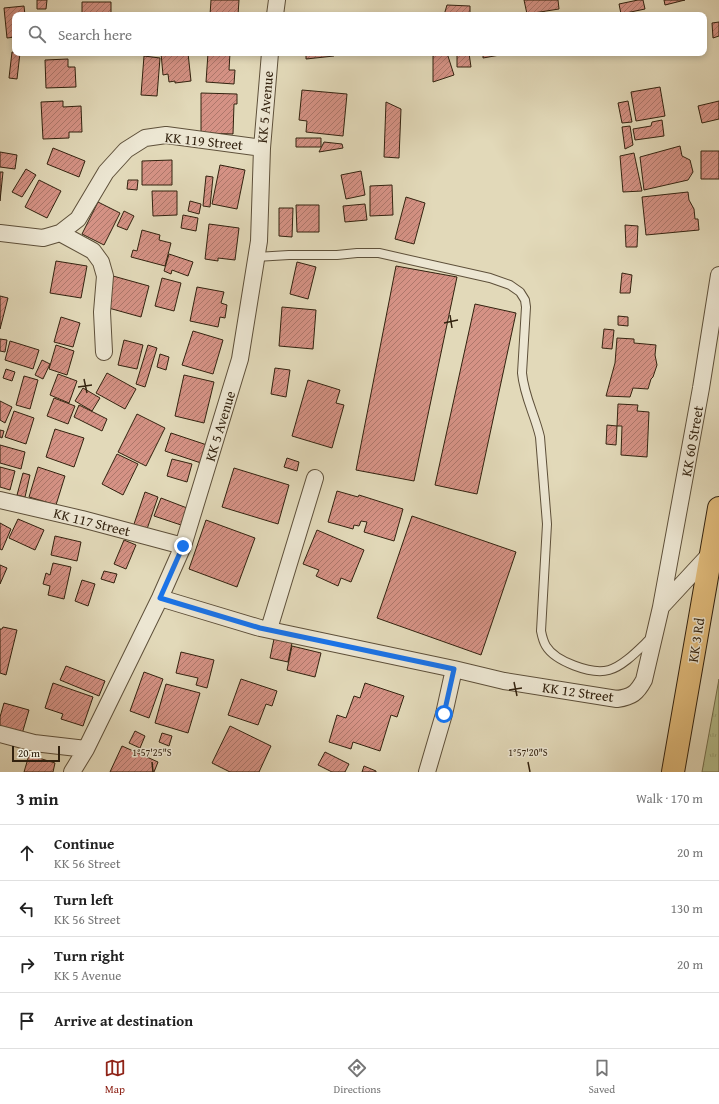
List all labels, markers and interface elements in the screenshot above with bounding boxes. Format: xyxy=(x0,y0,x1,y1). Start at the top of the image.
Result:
search box xyxy=(12,12,707,56)
icon: search xyxy=(26,23,48,45)
text: Search here xyxy=(58,24,132,45)
street label: KK 5 Avenue xyxy=(252,70,278,144)
street label: KK 119 Street xyxy=(164,127,244,155)
street label: KK 5 Avenue xyxy=(200,388,240,464)
street label: KK 60 Street xyxy=(676,404,708,478)
street label: KK 117 Street xyxy=(52,503,132,541)
route end xyxy=(174,537,192,555)
street label: KK 3 Rd xyxy=(683,616,709,664)
street label: KK 12 Street xyxy=(541,677,615,707)
route start xyxy=(435,705,453,723)
scale bar xyxy=(12,744,60,763)
text: 20 m xyxy=(18,745,40,761)
text: 1°57'25"S xyxy=(132,745,172,760)
text: 1°57'20"S xyxy=(508,745,548,760)
text: 3 min xyxy=(16,786,58,811)
text: Walk · 170 m xyxy=(636,789,703,808)
text: Continue xyxy=(54,833,115,854)
icon: ahead xyxy=(16,842,38,864)
text: 20 m xyxy=(677,843,703,862)
text: KK 56 Street xyxy=(54,854,121,873)
text: Turn left xyxy=(54,889,113,910)
icon: left xyxy=(16,898,38,920)
text: 130 m xyxy=(671,899,703,918)
text: KK 56 Street xyxy=(54,910,121,929)
text: Turn right xyxy=(54,945,125,966)
icon: right xyxy=(16,954,38,976)
text: 20 m xyxy=(677,955,703,974)
text: KK 5 Avenue xyxy=(54,966,121,985)
icon: arrive xyxy=(16,1010,38,1032)
text: Arrive at destination xyxy=(54,1010,193,1031)
tab: Map xyxy=(104,1057,126,1097)
tab: Directions xyxy=(334,1057,381,1097)
tab: Saved xyxy=(588,1057,615,1097)

